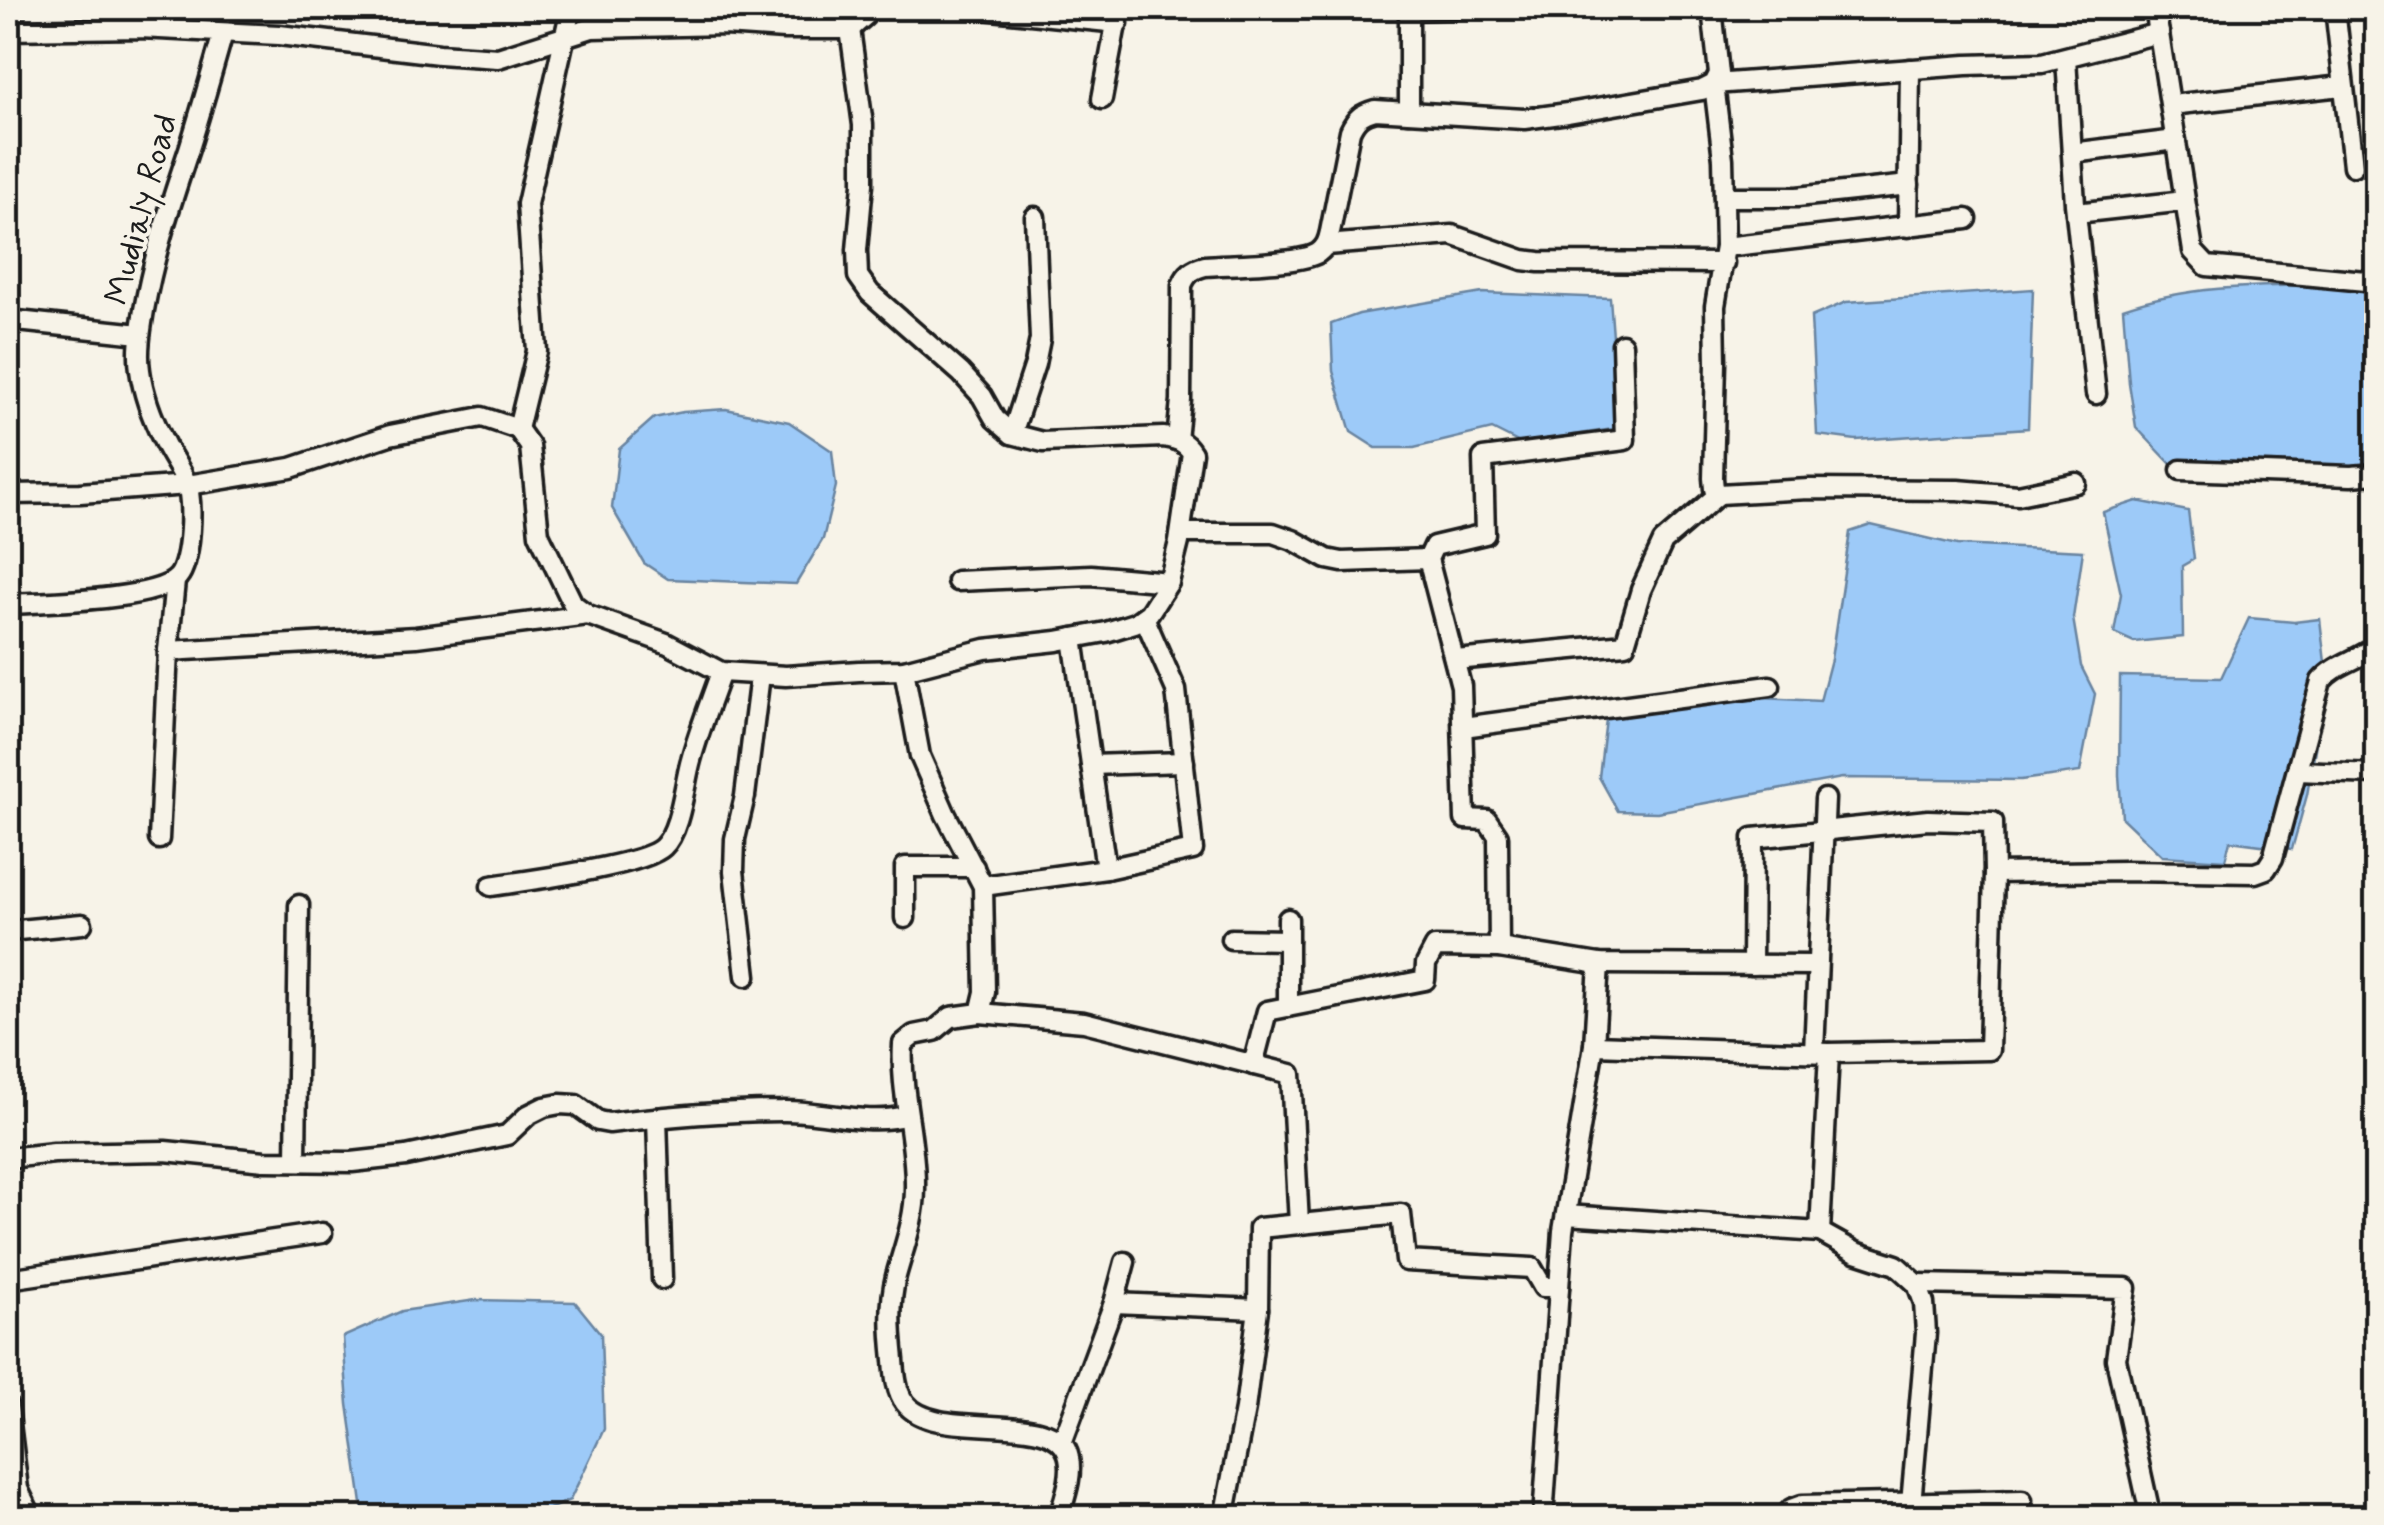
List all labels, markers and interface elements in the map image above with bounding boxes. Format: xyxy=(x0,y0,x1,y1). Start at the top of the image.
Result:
street label: Mudialy Road xyxy=(94,109,190,310)

